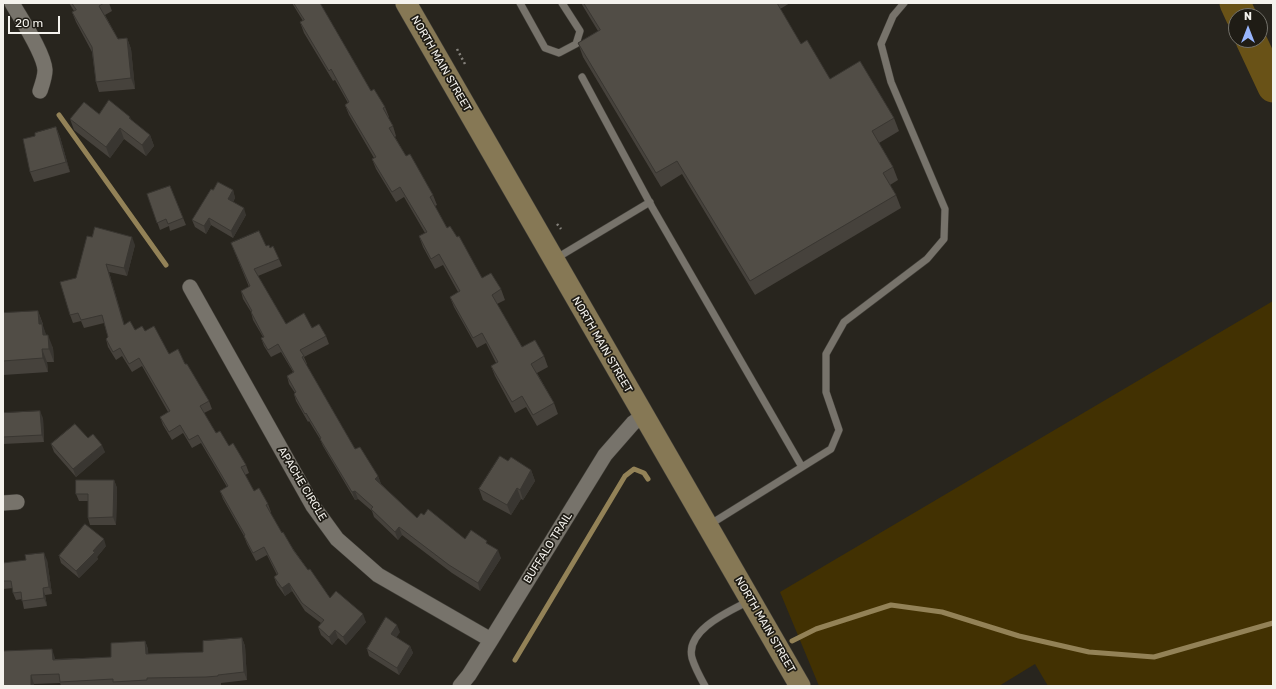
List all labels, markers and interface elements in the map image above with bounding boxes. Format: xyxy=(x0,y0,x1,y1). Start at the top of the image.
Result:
scale bar xyxy=(10,8,62,34)
north arrow xyxy=(1228,8,1268,48)
text: N xyxy=(1244,10,1252,23)
street label: NORTH MAIN STREET xyxy=(408,14,474,114)
text: 20 m xyxy=(15,16,43,30)
street label: NORTH MAIN STREET xyxy=(569,295,635,395)
street label: APACHE CIRCLE xyxy=(275,445,329,523)
street label: BUFFALO TRAIL xyxy=(521,510,575,586)
street label: NORTH MAIN STREET xyxy=(732,575,798,675)

